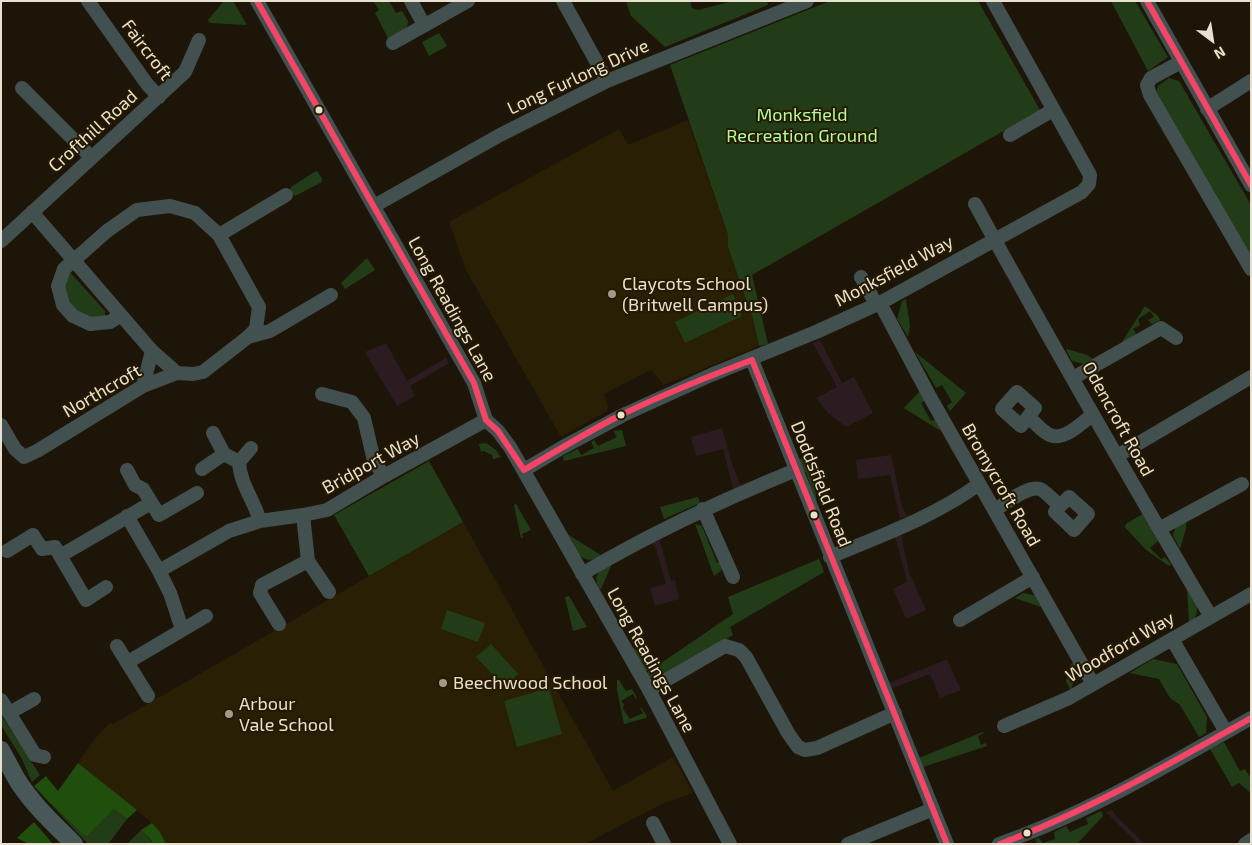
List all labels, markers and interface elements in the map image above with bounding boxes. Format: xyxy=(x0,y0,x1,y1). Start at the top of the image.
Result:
street label: Faircroft xyxy=(117,15,177,85)
north arrow xyxy=(1187,15,1237,65)
street label: Long Furlong Drive xyxy=(504,35,652,119)
text: N xyxy=(1211,43,1229,63)
street label: Crofthill Road xyxy=(44,85,142,177)
park label: Monksfield Recreation Ground xyxy=(726,104,878,146)
unlabelled marker xyxy=(314,105,324,115)
street label: Monksfield Way xyxy=(831,231,957,311)
street label: Long Readings Lane xyxy=(403,233,501,385)
place label: Claycots School (Britwell Campus) xyxy=(622,273,768,316)
marker: Claycots School (Britwell Campus) xyxy=(606,288,618,300)
street label: Odencroft Road xyxy=(1078,358,1158,480)
street label: Northcroft xyxy=(59,360,145,422)
unlabelled marker xyxy=(616,410,626,420)
street label: Doddsfield Road xyxy=(786,418,856,550)
street label: Bromycroft Road xyxy=(957,420,1045,550)
street label: Bridport Way xyxy=(318,427,424,499)
unlabelled marker xyxy=(809,510,819,520)
street label: Long Readings Lane xyxy=(602,584,700,736)
street label: Woodford Way xyxy=(1062,607,1178,687)
place label: Beechwood School xyxy=(453,672,607,694)
marker: Beechwood School xyxy=(437,677,449,689)
place label: Arbour Vale School xyxy=(239,693,334,736)
marker: Arbour Vale School xyxy=(223,708,235,720)
unlabelled marker xyxy=(1022,828,1032,838)

